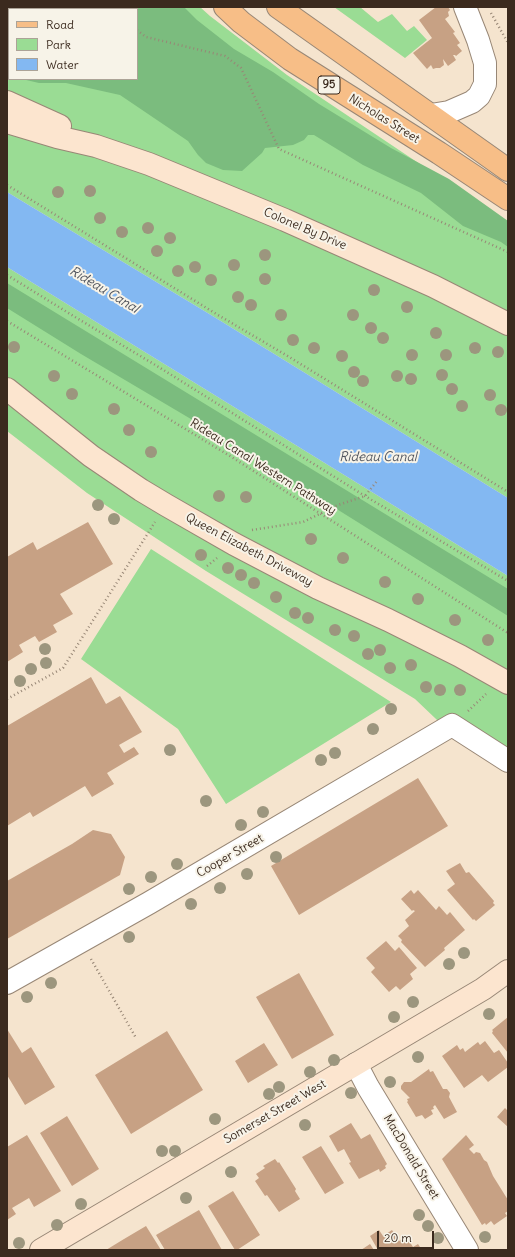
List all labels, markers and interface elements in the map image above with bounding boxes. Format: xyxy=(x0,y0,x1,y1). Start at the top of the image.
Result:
legend xyxy=(8,8,138,80)
text: Road xyxy=(46,17,74,32)
text: Park xyxy=(46,37,71,52)
text: Water xyxy=(46,57,79,72)
road number: 95 xyxy=(318,76,340,94)
street label: Nicholas Street xyxy=(346,92,422,146)
street label: Colonel By Drive xyxy=(261,205,349,253)
water label: Rideau Canal xyxy=(67,263,141,317)
street label: Rideau Canal Western Pathway xyxy=(187,416,339,518)
water label: Rideau Canal xyxy=(339,449,417,465)
street label: Queen Elizabeth Driveway xyxy=(183,510,315,590)
street label: Cooper Street xyxy=(194,831,266,881)
street label: Somerset Street West xyxy=(221,1077,329,1147)
street label: MacDonald Street xyxy=(380,1112,442,1202)
scale bar xyxy=(379,1223,436,1249)
text: 20 m xyxy=(384,1230,412,1245)

